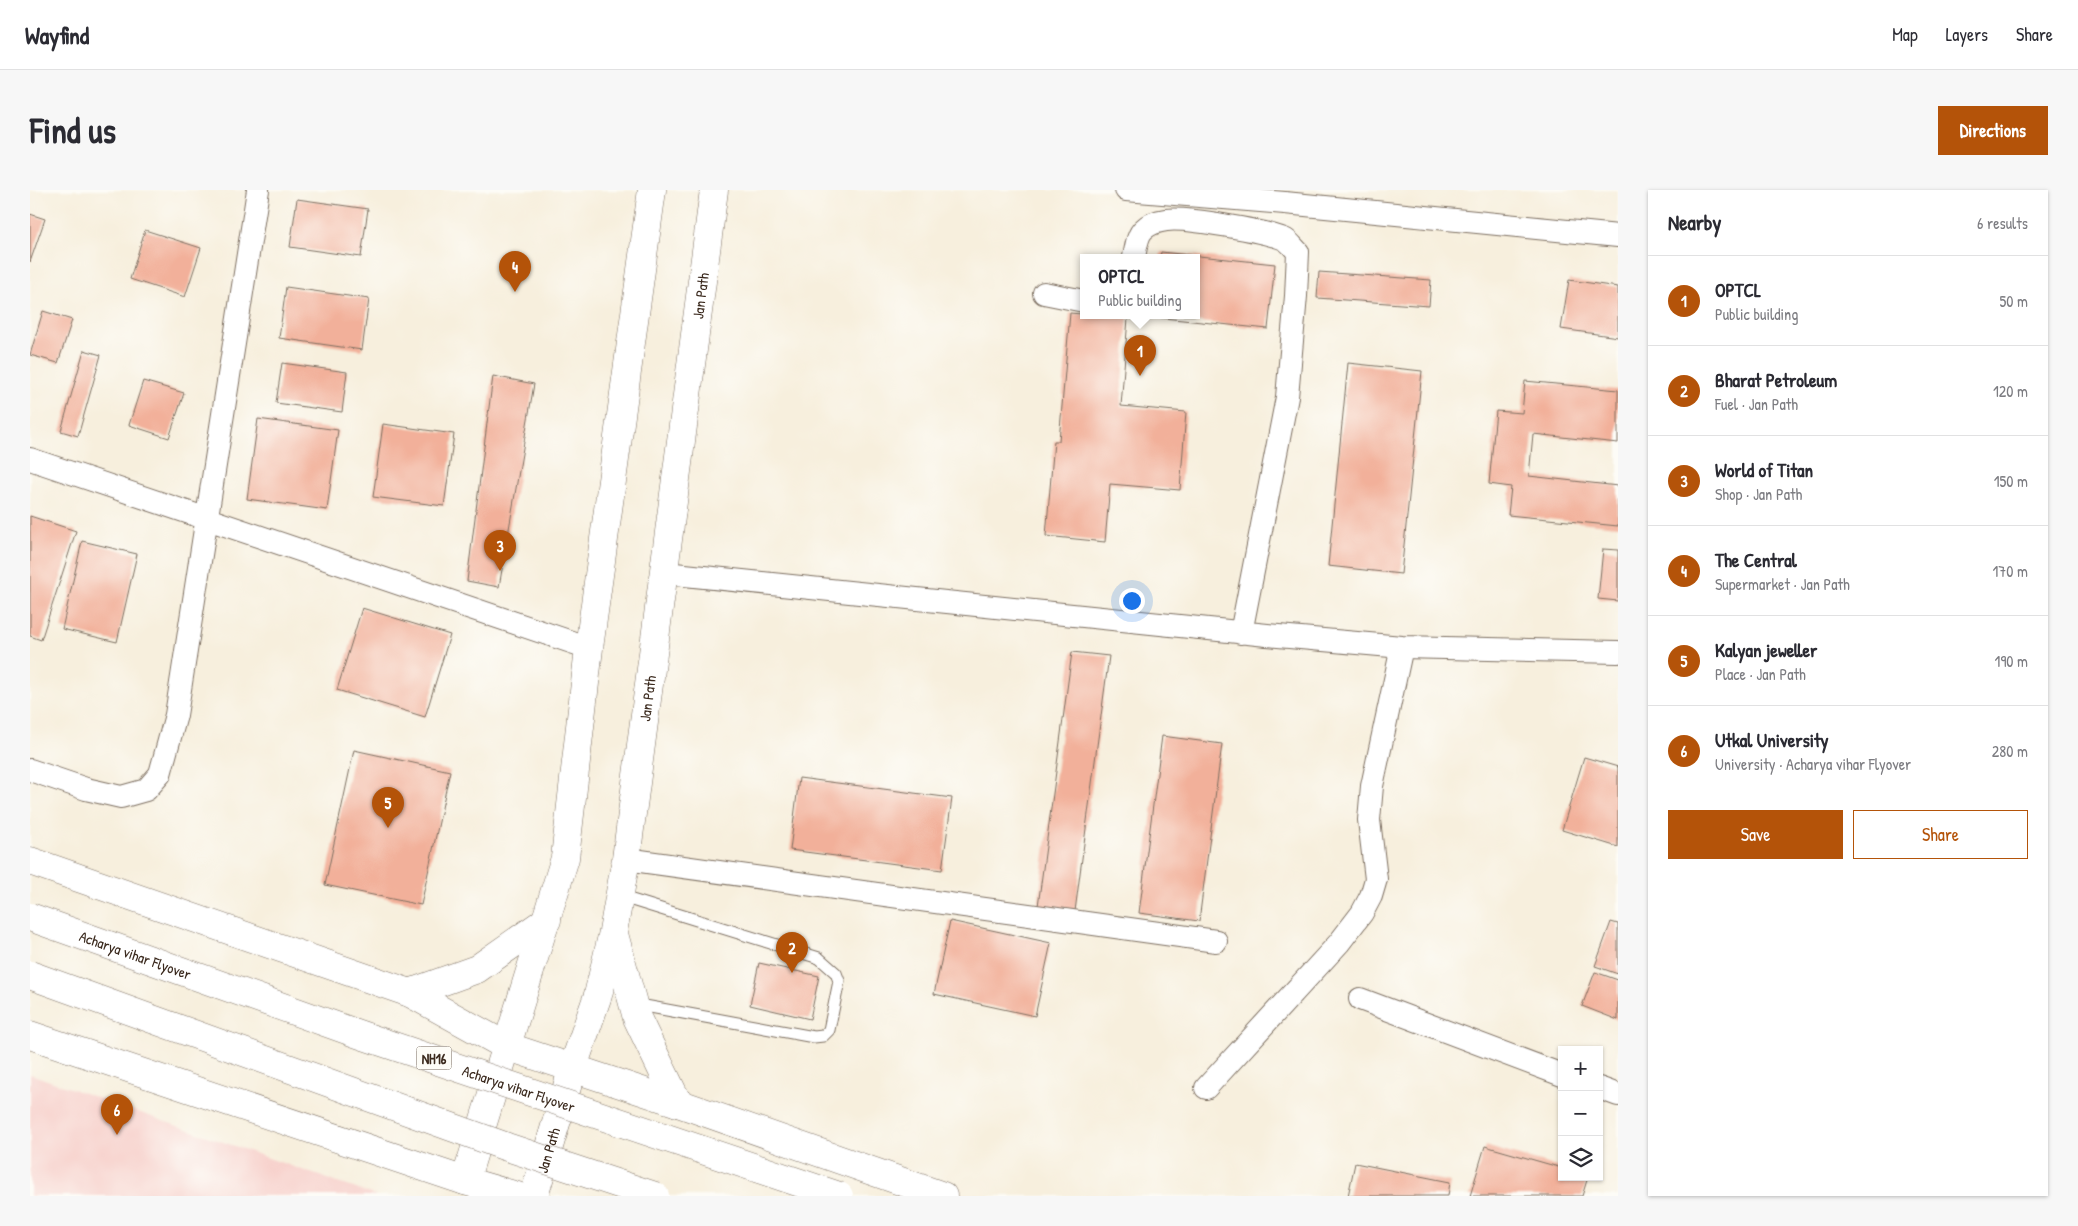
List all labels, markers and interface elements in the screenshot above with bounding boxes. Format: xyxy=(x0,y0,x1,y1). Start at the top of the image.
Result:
text: Wayfind xyxy=(25,19,89,51)
text: Map xyxy=(1892,22,1918,47)
text: Layers xyxy=(1946,22,1988,47)
text: Share xyxy=(2016,22,2053,47)
button: Directions xyxy=(1938,106,2048,155)
text: Find us xyxy=(30,107,116,154)
text: Nearby xyxy=(1668,208,1721,237)
text: 6 results xyxy=(1977,212,2028,234)
pin: 4 xyxy=(499,251,531,292)
popup xyxy=(1080,254,1200,319)
text: OPTCL xyxy=(1098,263,1144,289)
street label: Jan Path xyxy=(687,271,714,320)
text: OPTCL xyxy=(1715,277,1761,303)
text: Public building xyxy=(1098,289,1182,311)
text: 1 xyxy=(1681,290,1687,312)
text: 50 m xyxy=(2000,290,2028,312)
text: Public building xyxy=(1715,303,1798,325)
pin: 1 xyxy=(1124,335,1156,376)
text: Bharat Petroleum xyxy=(1715,367,1837,393)
text: 2 xyxy=(1680,380,1688,402)
text: 120 m xyxy=(1993,380,2028,402)
text: Fuel · Jan Path xyxy=(1715,393,1798,415)
text: World of Titan xyxy=(1715,457,1813,483)
text: 3 xyxy=(1680,470,1688,492)
text: 150 m xyxy=(1994,470,2028,492)
text: Shop · Jan Path xyxy=(1715,483,1802,505)
pin: 3 xyxy=(484,530,516,571)
text: The Central xyxy=(1715,547,1797,573)
text: 4 xyxy=(1681,560,1687,582)
text: 170 m xyxy=(1993,560,2028,582)
text: Supermarket · Jan Path xyxy=(1715,573,1850,595)
your location xyxy=(1119,588,1145,614)
text: Kalyan jeweller xyxy=(1715,637,1817,663)
text: 5 xyxy=(1681,650,1687,672)
text: 190 m xyxy=(1995,650,2028,672)
text: Place · Jan Path xyxy=(1715,663,1806,685)
street label: Jan Path xyxy=(634,674,661,723)
text: Utkal University xyxy=(1715,727,1829,753)
text: 6 xyxy=(1681,740,1687,762)
text: 280 m xyxy=(1992,740,2028,762)
text: University · Acharya vihar Flyover xyxy=(1715,753,1911,775)
pin: 5 xyxy=(372,787,404,828)
button: Save xyxy=(1668,810,1843,859)
button: Share xyxy=(1853,810,2028,859)
street label: Acharya vihar Flyover xyxy=(77,925,195,984)
pin: 2 xyxy=(776,932,808,973)
road number: NH16 xyxy=(416,1046,452,1070)
map controls xyxy=(1558,1046,1603,1181)
button: + xyxy=(1558,1046,1603,1091)
street label: Acharya vihar Flyover xyxy=(460,1059,578,1117)
button: − xyxy=(1558,1091,1603,1136)
pin: 6 xyxy=(101,1094,133,1135)
street label: Jan Path xyxy=(531,1125,565,1175)
button: layers xyxy=(1558,1136,1603,1181)

